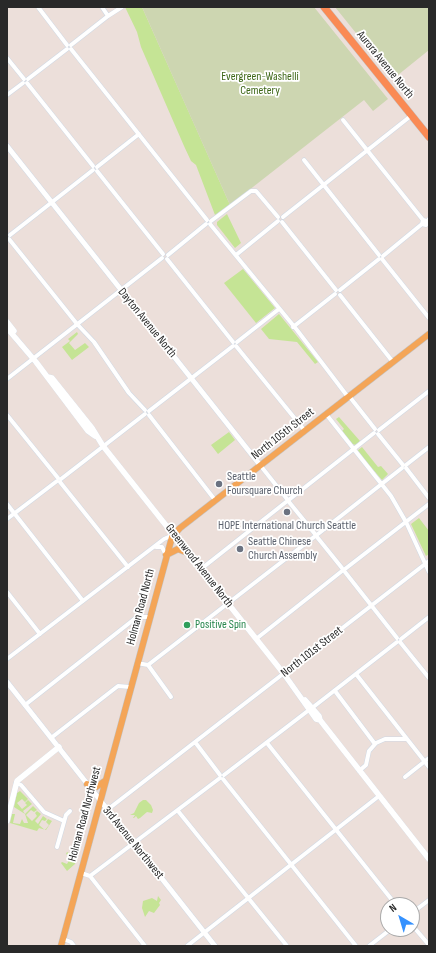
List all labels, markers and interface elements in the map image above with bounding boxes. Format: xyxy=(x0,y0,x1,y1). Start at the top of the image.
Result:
street label: Aurora Avenue North xyxy=(353,28,417,102)
park label: Evergreen-Washelli Cemetery xyxy=(221,70,299,98)
street label: Dayton Avenue North xyxy=(115,285,179,361)
street label: North 105th Street xyxy=(249,405,317,463)
place label: Seattle Foursquare Church xyxy=(227,470,303,498)
marker: Seattle Foursquare Church xyxy=(214,479,224,489)
marker: HOPE International Church Seattle xyxy=(282,507,292,517)
place label: HOPE International Church Seattle xyxy=(218,519,356,533)
street label: Greenwood Avenue North xyxy=(162,521,236,611)
place label: Seattle Chinese Church Assembly xyxy=(248,535,317,563)
marker: Seattle Chinese Church Assembly xyxy=(235,544,245,554)
street label: Holman Road North xyxy=(124,567,158,647)
place label: Positive Spin xyxy=(195,618,246,632)
marker: Positive Spin xyxy=(182,620,192,630)
street label: North 101st Street xyxy=(278,623,346,681)
street label: Holman Road Northwest xyxy=(65,765,105,863)
street label: 3rd Avenue Northwest xyxy=(99,804,167,882)
north arrow xyxy=(380,897,420,937)
text: N xyxy=(387,901,399,915)

